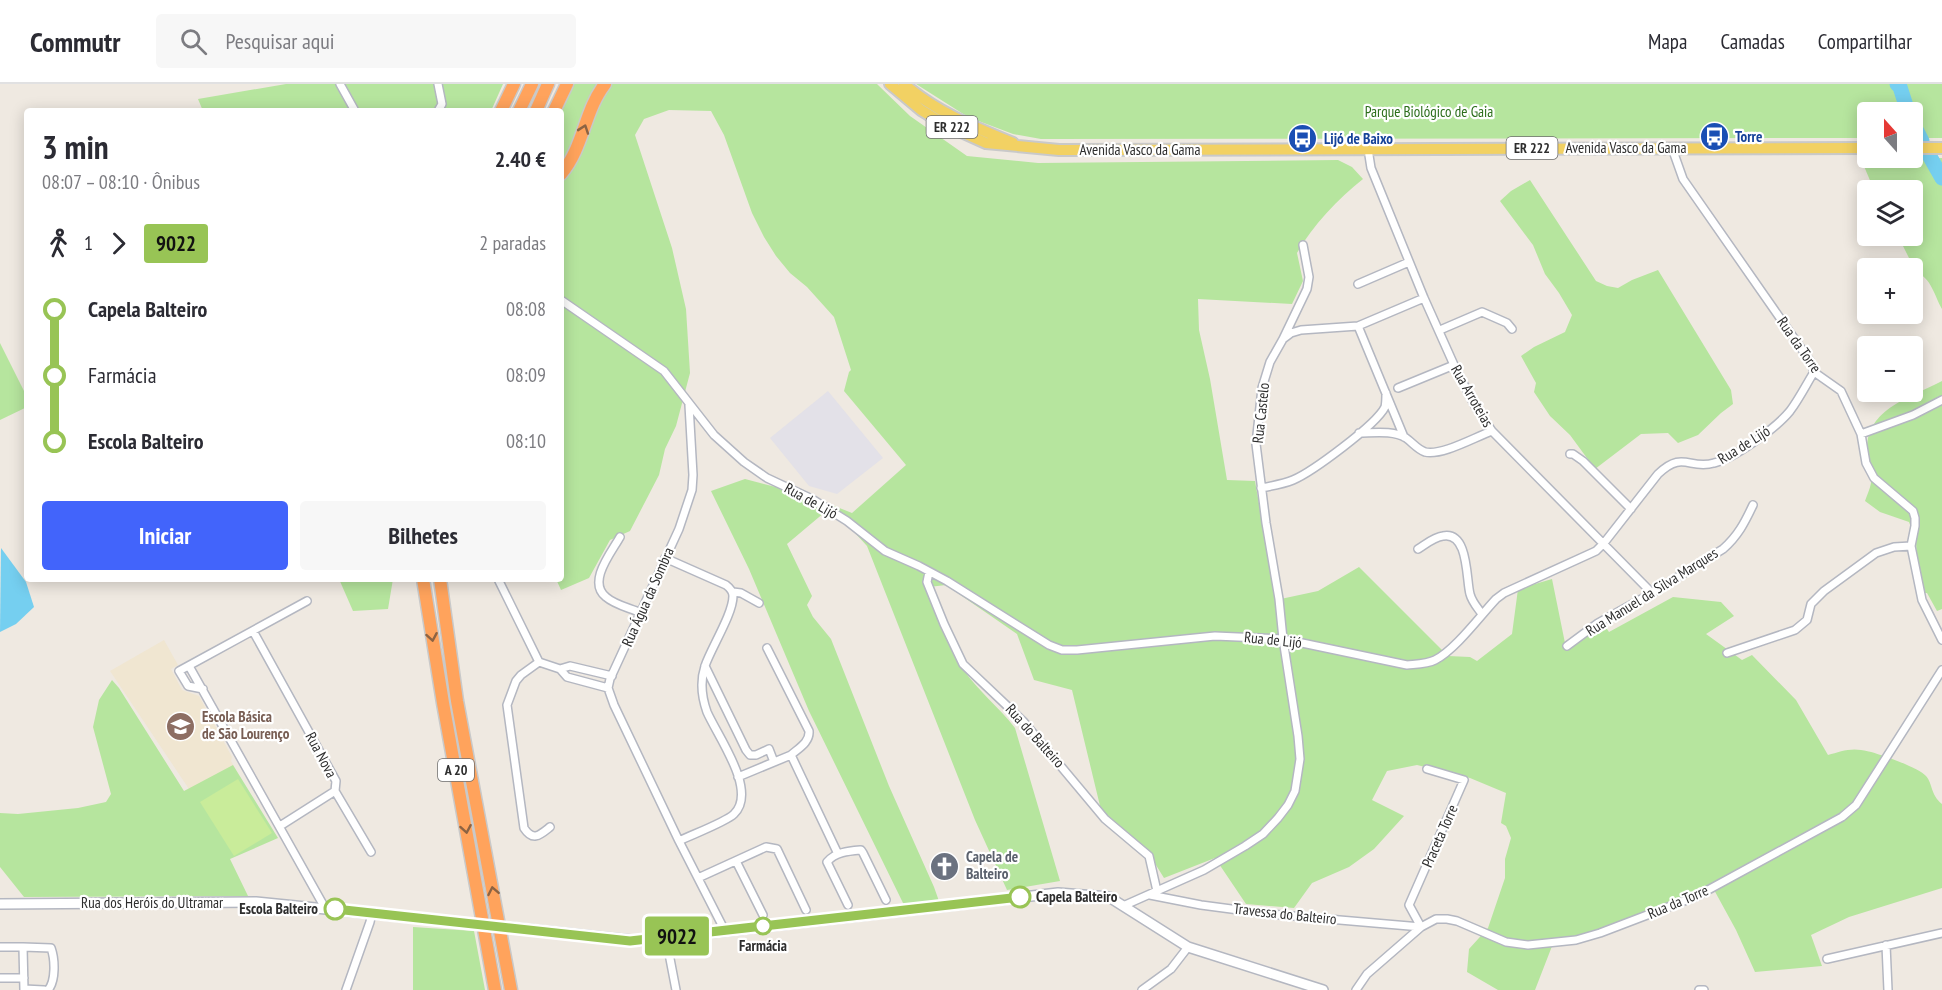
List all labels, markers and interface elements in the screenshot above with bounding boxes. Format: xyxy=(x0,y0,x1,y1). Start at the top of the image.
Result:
search box xyxy=(156,14,576,68)
text: Commutr xyxy=(30,23,120,60)
icon: search xyxy=(177,25,210,58)
text: Pesquisar aqui xyxy=(225,27,335,55)
text: Mapa xyxy=(1648,28,1687,55)
text: Camadas xyxy=(1720,28,1785,55)
text: Compartilhar xyxy=(1818,28,1912,55)
park label: Parque Biológico de Gaia xyxy=(1365,102,1493,121)
north arrow xyxy=(1857,102,1923,168)
map controls xyxy=(1857,102,1923,402)
road number: ER 222 xyxy=(926,116,978,138)
bus stop icon: Torre xyxy=(1698,121,1730,153)
bus stop icon: Lijó de Baixo xyxy=(1287,123,1319,155)
one-way arrow xyxy=(577,124,590,135)
text: 3 min xyxy=(42,125,109,168)
place label: Torre xyxy=(1735,127,1762,146)
place label: Lijó de Baixo xyxy=(1324,129,1393,148)
road number: ER 222 xyxy=(1506,137,1558,159)
street label: Avenida Vasco da Gama xyxy=(1566,138,1686,157)
street label: Avenida Vasco da Gama xyxy=(1080,140,1200,159)
text: 2.40 € xyxy=(495,145,546,173)
text: 08:07 – 08:10 · Ônibus xyxy=(42,169,200,195)
button: layers xyxy=(1857,180,1923,246)
icon: walk xyxy=(42,227,75,260)
icon: forward xyxy=(102,227,135,260)
text: 1 xyxy=(84,230,93,256)
text: 9022 xyxy=(156,230,196,257)
text: 2 paradas xyxy=(479,230,546,256)
button: + xyxy=(1857,258,1923,324)
text: Capela Balteiro xyxy=(88,295,207,323)
text: 08:08 xyxy=(506,296,546,322)
street label: Rua da Torre xyxy=(1773,313,1826,376)
button: − xyxy=(1857,336,1923,402)
text: Farmácia xyxy=(88,361,156,389)
street label: Rua Arroteias xyxy=(1447,361,1498,430)
text: 08:09 xyxy=(506,362,546,388)
street label: Rua Castelo xyxy=(1248,382,1273,444)
street label: Rua de Lijó xyxy=(1714,421,1773,468)
text: Escola Balteiro xyxy=(88,427,204,455)
text: 08:10 xyxy=(506,428,546,454)
street label: Rua de Lijó xyxy=(781,478,841,523)
button: Iniciar xyxy=(42,501,288,570)
button: Bilhetes xyxy=(300,501,546,570)
street label: Rua Manuel da Silva Marques xyxy=(1582,543,1721,640)
street label: Rua Água da Sombra xyxy=(617,544,678,649)
street label: Rua de Lijó xyxy=(1243,627,1303,652)
one-way arrow xyxy=(425,631,438,641)
street label: Rua do Balteiro xyxy=(1002,700,1069,772)
place label: Escola Básica de São Lourenço xyxy=(202,707,290,743)
school or university icon: Escola Básica de São Lourenço xyxy=(165,710,197,742)
street label: Rua Nova xyxy=(302,729,341,781)
road number: A 20 xyxy=(438,759,474,781)
street label: Praceta Torre xyxy=(1417,801,1462,870)
one-way arrow xyxy=(460,824,472,833)
place label: Capela de Balteiro xyxy=(966,847,1018,883)
church icon: Capela de Balteiro xyxy=(929,850,961,882)
street label: Rua da Torre xyxy=(1645,880,1711,923)
one-way arrow xyxy=(487,886,500,896)
marker: Capela Balteiro xyxy=(1009,886,1031,908)
place label: Capela Balteiro xyxy=(1036,887,1118,906)
street label: Rua dos Heróis do Ultramar xyxy=(81,893,224,912)
marker: Escola Balteiro xyxy=(324,898,346,920)
place label: Escola Balteiro xyxy=(239,899,318,918)
street label: Travessa do Balteiro xyxy=(1233,899,1338,928)
line badge: 9022 xyxy=(635,916,719,956)
marker: Farmácia xyxy=(754,917,772,935)
text: 9022 xyxy=(657,923,697,950)
place label: Farmácia xyxy=(739,936,787,955)

